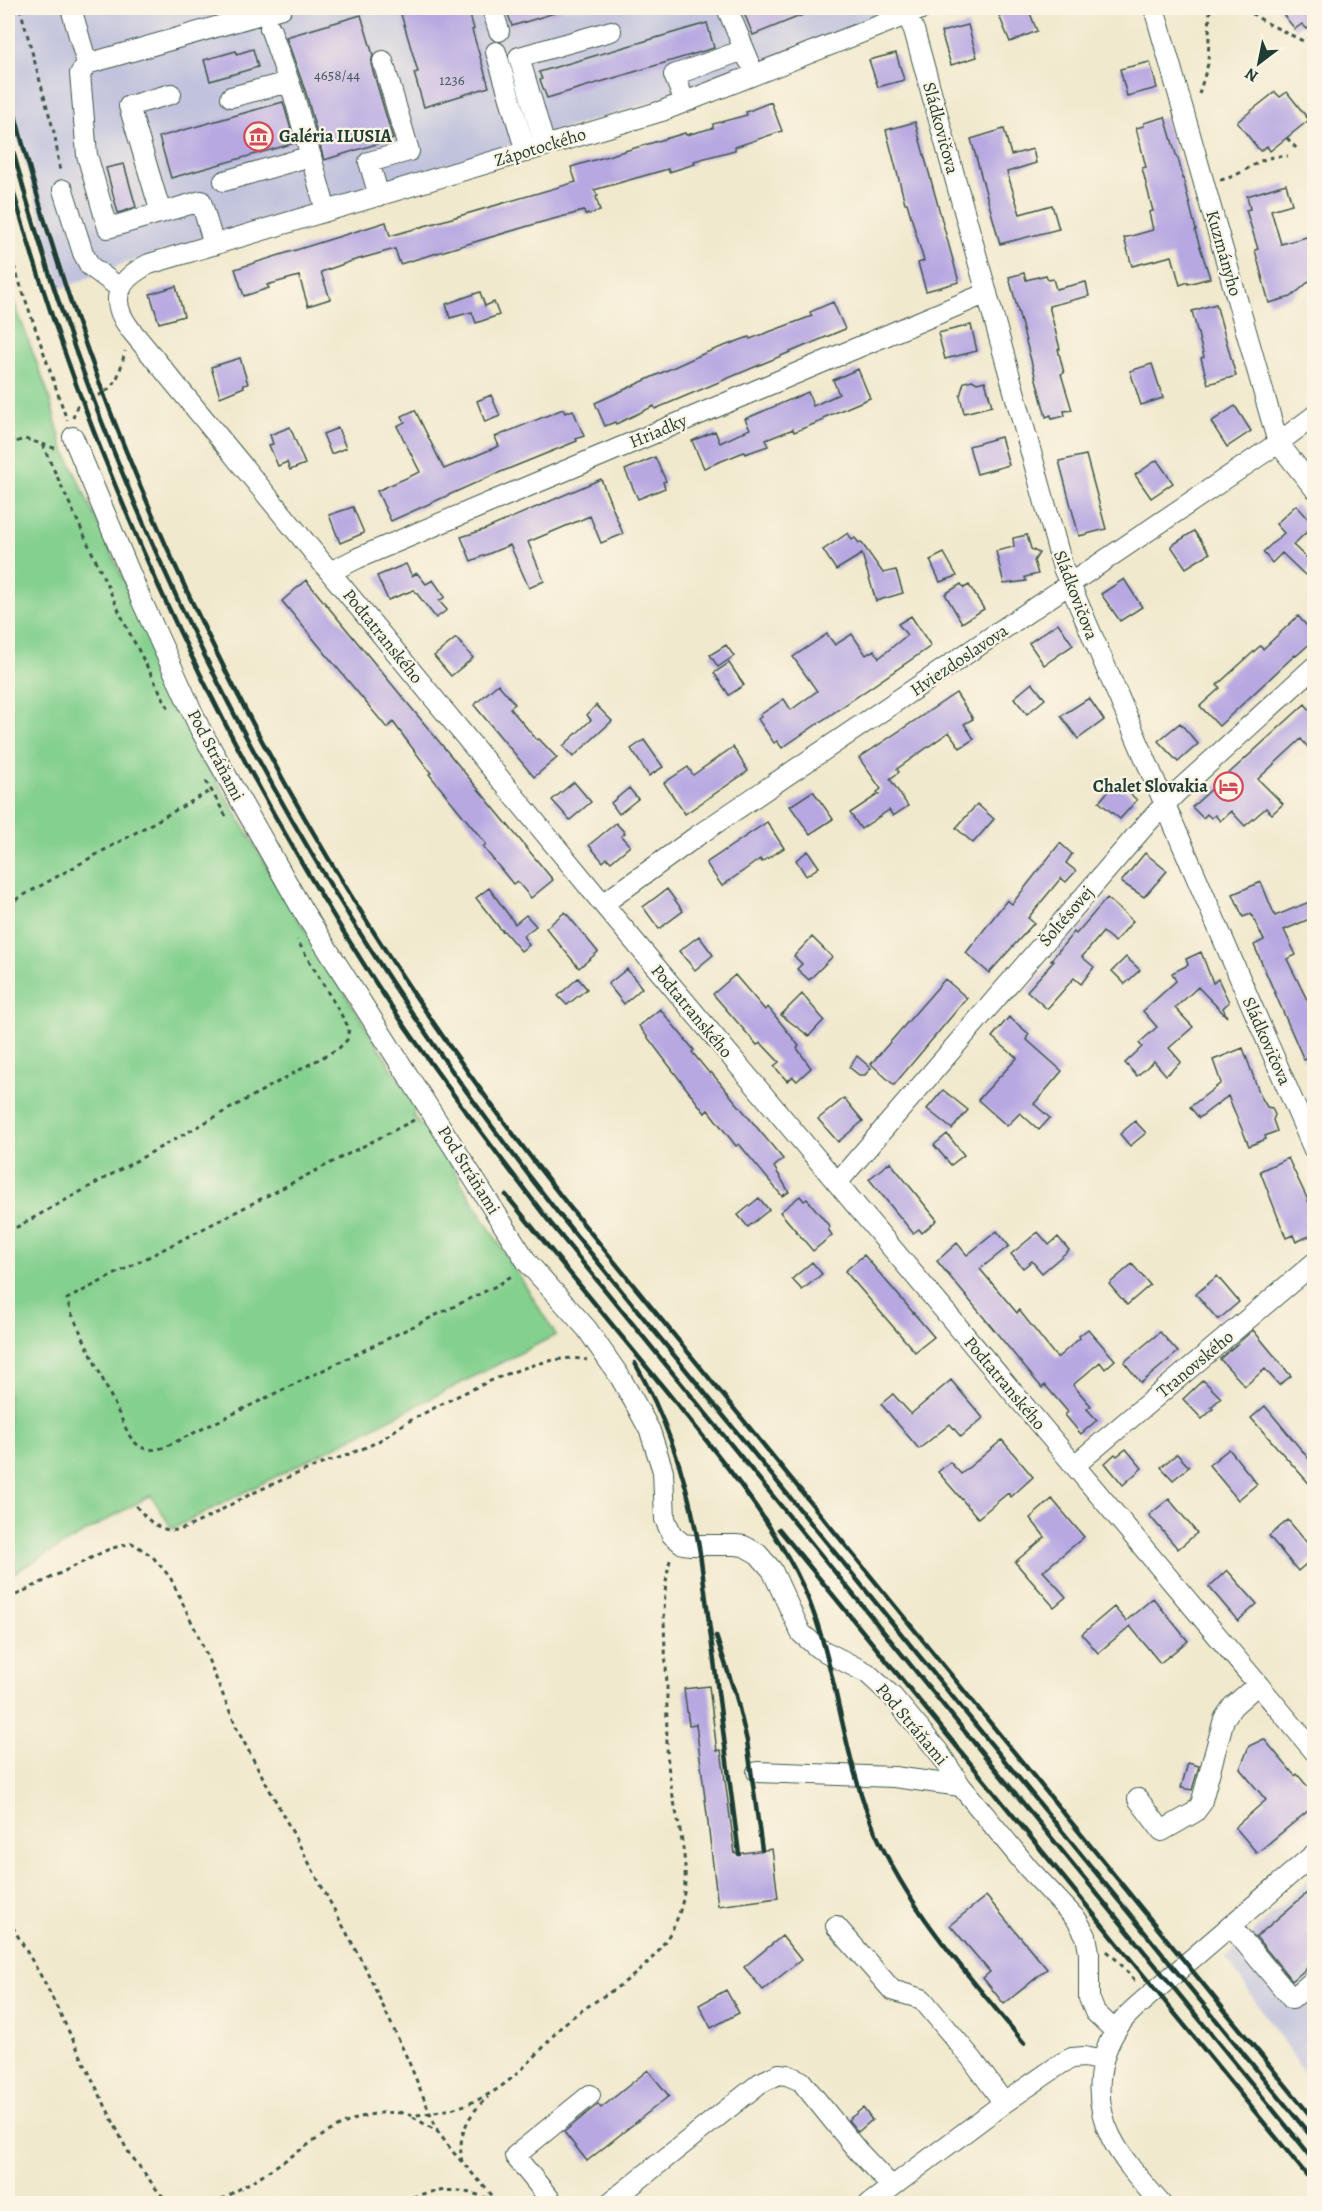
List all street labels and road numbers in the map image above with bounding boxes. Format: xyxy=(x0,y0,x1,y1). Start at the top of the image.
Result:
street label: Sládkovičova xyxy=(917,79,965,177)
street label: Zápotockého xyxy=(491,122,589,172)
street label: Kuzmányho xyxy=(1200,207,1248,299)
street label: Hriadky xyxy=(626,408,691,454)
street label: Sládkovičova xyxy=(1048,547,1104,644)
street label: Podtatranského xyxy=(337,584,429,688)
street label: Hviezdoslavova xyxy=(905,618,1013,702)
street label: Pod Stráňami xyxy=(182,705,250,805)
street label: Šoltésovej xyxy=(1033,881,1099,951)
street label: Podtatranského xyxy=(646,959,738,1063)
street label: Sládkovičova xyxy=(1237,993,1297,1090)
street label: Pod Stráňami xyxy=(432,1121,506,1219)
street label: Tranovského xyxy=(1152,1325,1239,1403)
street label: Podtatranského xyxy=(959,1331,1051,1435)
street label: Pod Stráňami xyxy=(871,1678,953,1770)

